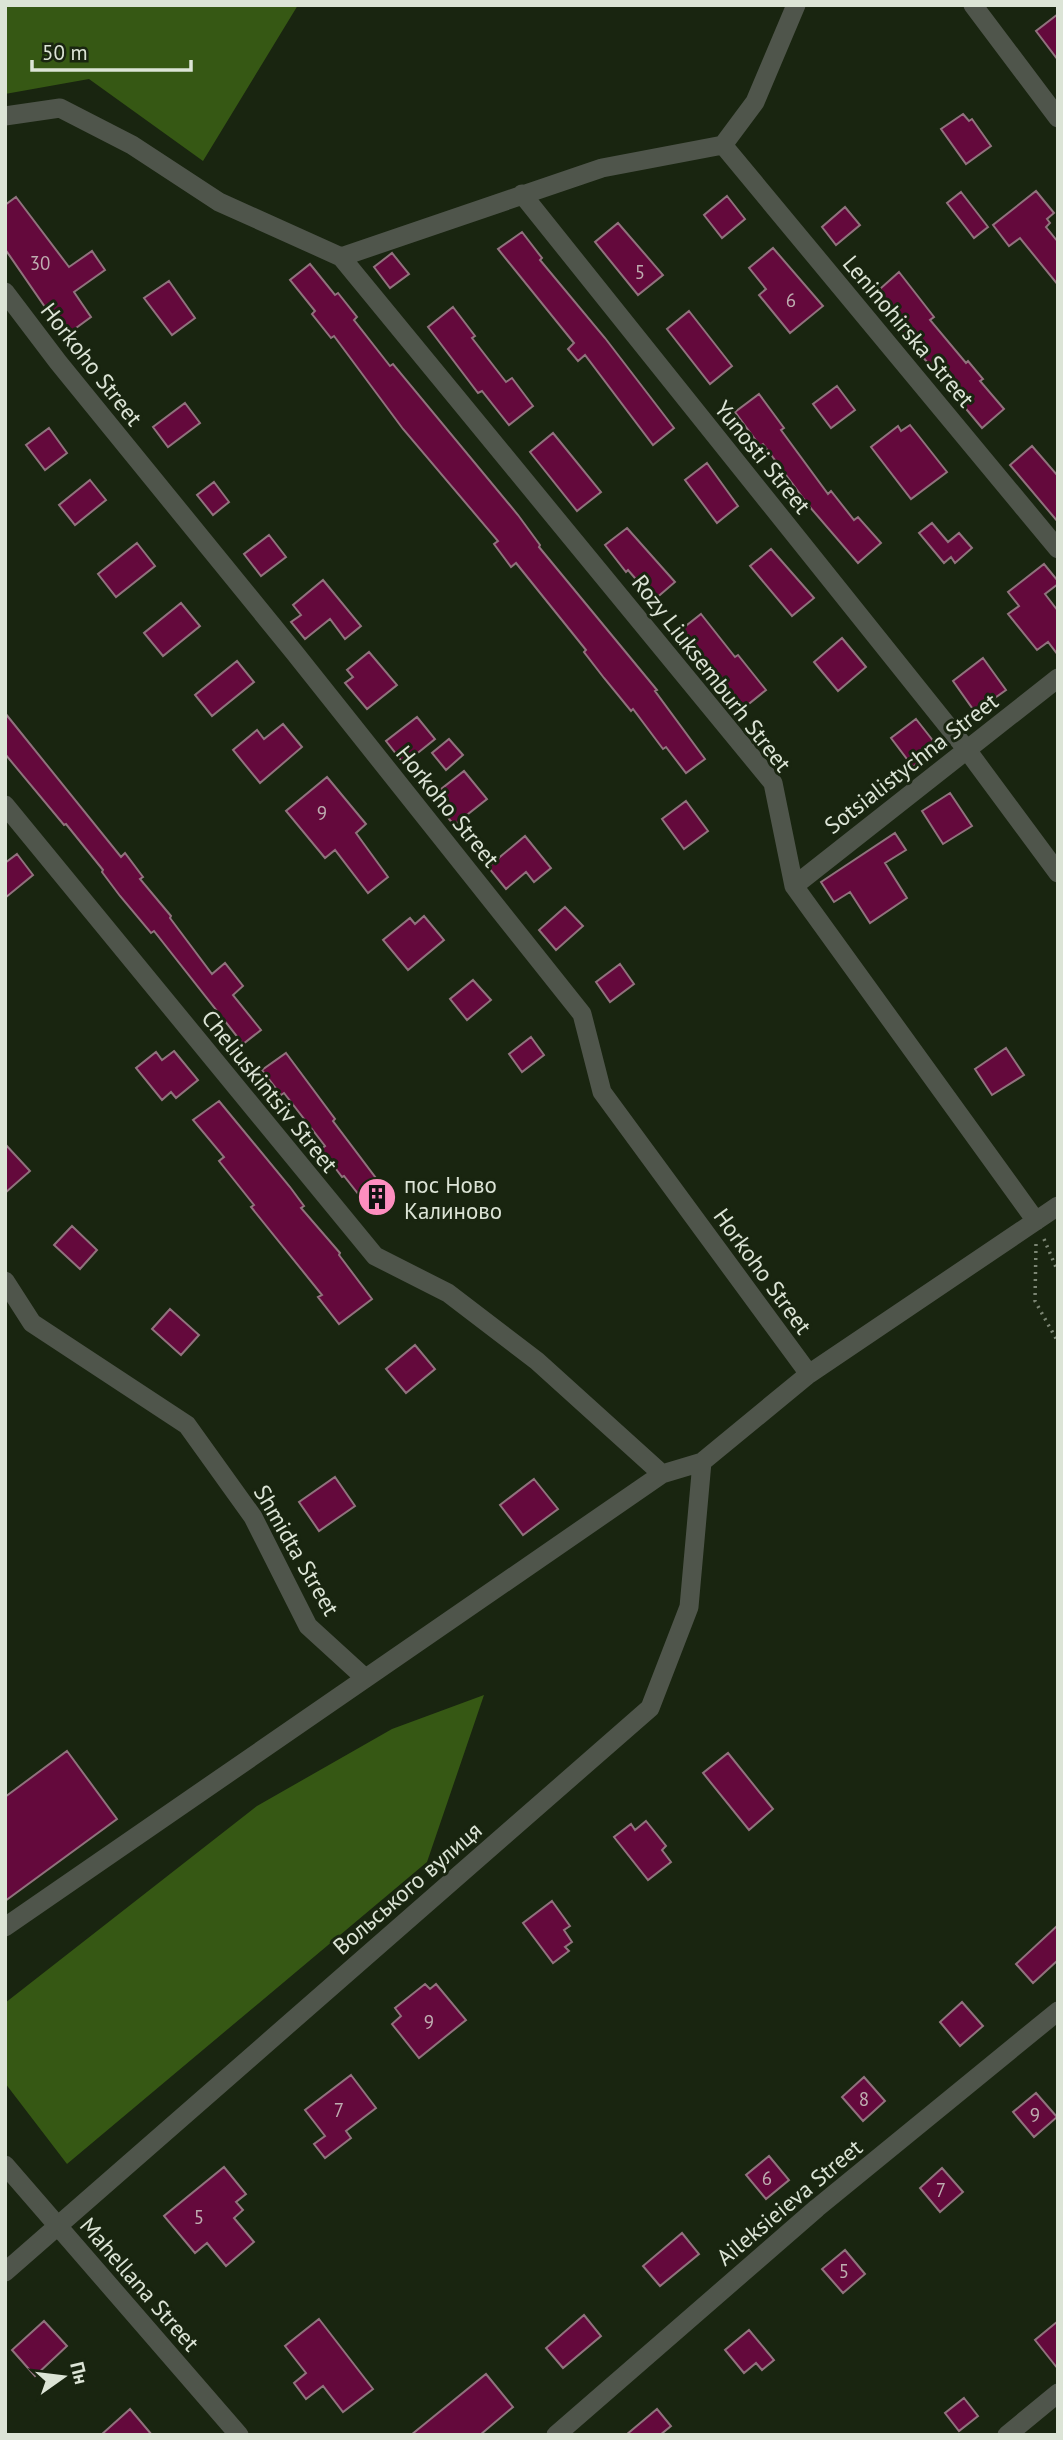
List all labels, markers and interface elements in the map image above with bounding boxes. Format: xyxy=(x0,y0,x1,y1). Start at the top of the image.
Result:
scale bar xyxy=(32,28,191,72)
text: 50 m xyxy=(42,39,88,66)
street label: Leninohirska Street xyxy=(837,249,981,413)
house number: 30 xyxy=(30,251,50,275)
house number: 5 xyxy=(635,260,645,284)
house number: 6 xyxy=(786,288,796,312)
street label: Horkoho Street xyxy=(35,297,149,432)
street label: Yunosti Street xyxy=(709,395,818,520)
street label: Rozy Liuksemburh Street xyxy=(626,569,798,778)
street label: Sotsialistychna Street xyxy=(818,686,1004,840)
street label: Horkoho Street xyxy=(390,739,506,873)
house number: 9 xyxy=(317,801,327,825)
street label: Cheliuskintsiv Street xyxy=(196,1004,345,1178)
place label: пос Ново Калиново xyxy=(404,1170,502,1225)
building icon: пос Ново Калиново xyxy=(356,1176,398,1218)
street label: Horkoho Street xyxy=(708,1202,818,1340)
street label: Shmidta Street xyxy=(248,1479,346,1621)
street label: Вольського вулиця xyxy=(327,1815,487,1961)
house number: 9 xyxy=(424,2010,434,2034)
house number: 8 xyxy=(859,2087,869,2111)
house number: 7 xyxy=(334,2098,344,2122)
house number: 9 xyxy=(1030,2103,1040,2127)
street label: Aileksieieva Street xyxy=(710,2133,868,2271)
house number: 6 xyxy=(762,2166,772,2190)
house number: 7 xyxy=(936,2178,946,2202)
house number: 5 xyxy=(194,2205,204,2229)
street label: Mahellana Street xyxy=(74,2211,206,2357)
house number: 5 xyxy=(839,2259,849,2283)
north arrow xyxy=(28,2342,98,2412)
text: Пн xyxy=(65,2359,94,2387)

